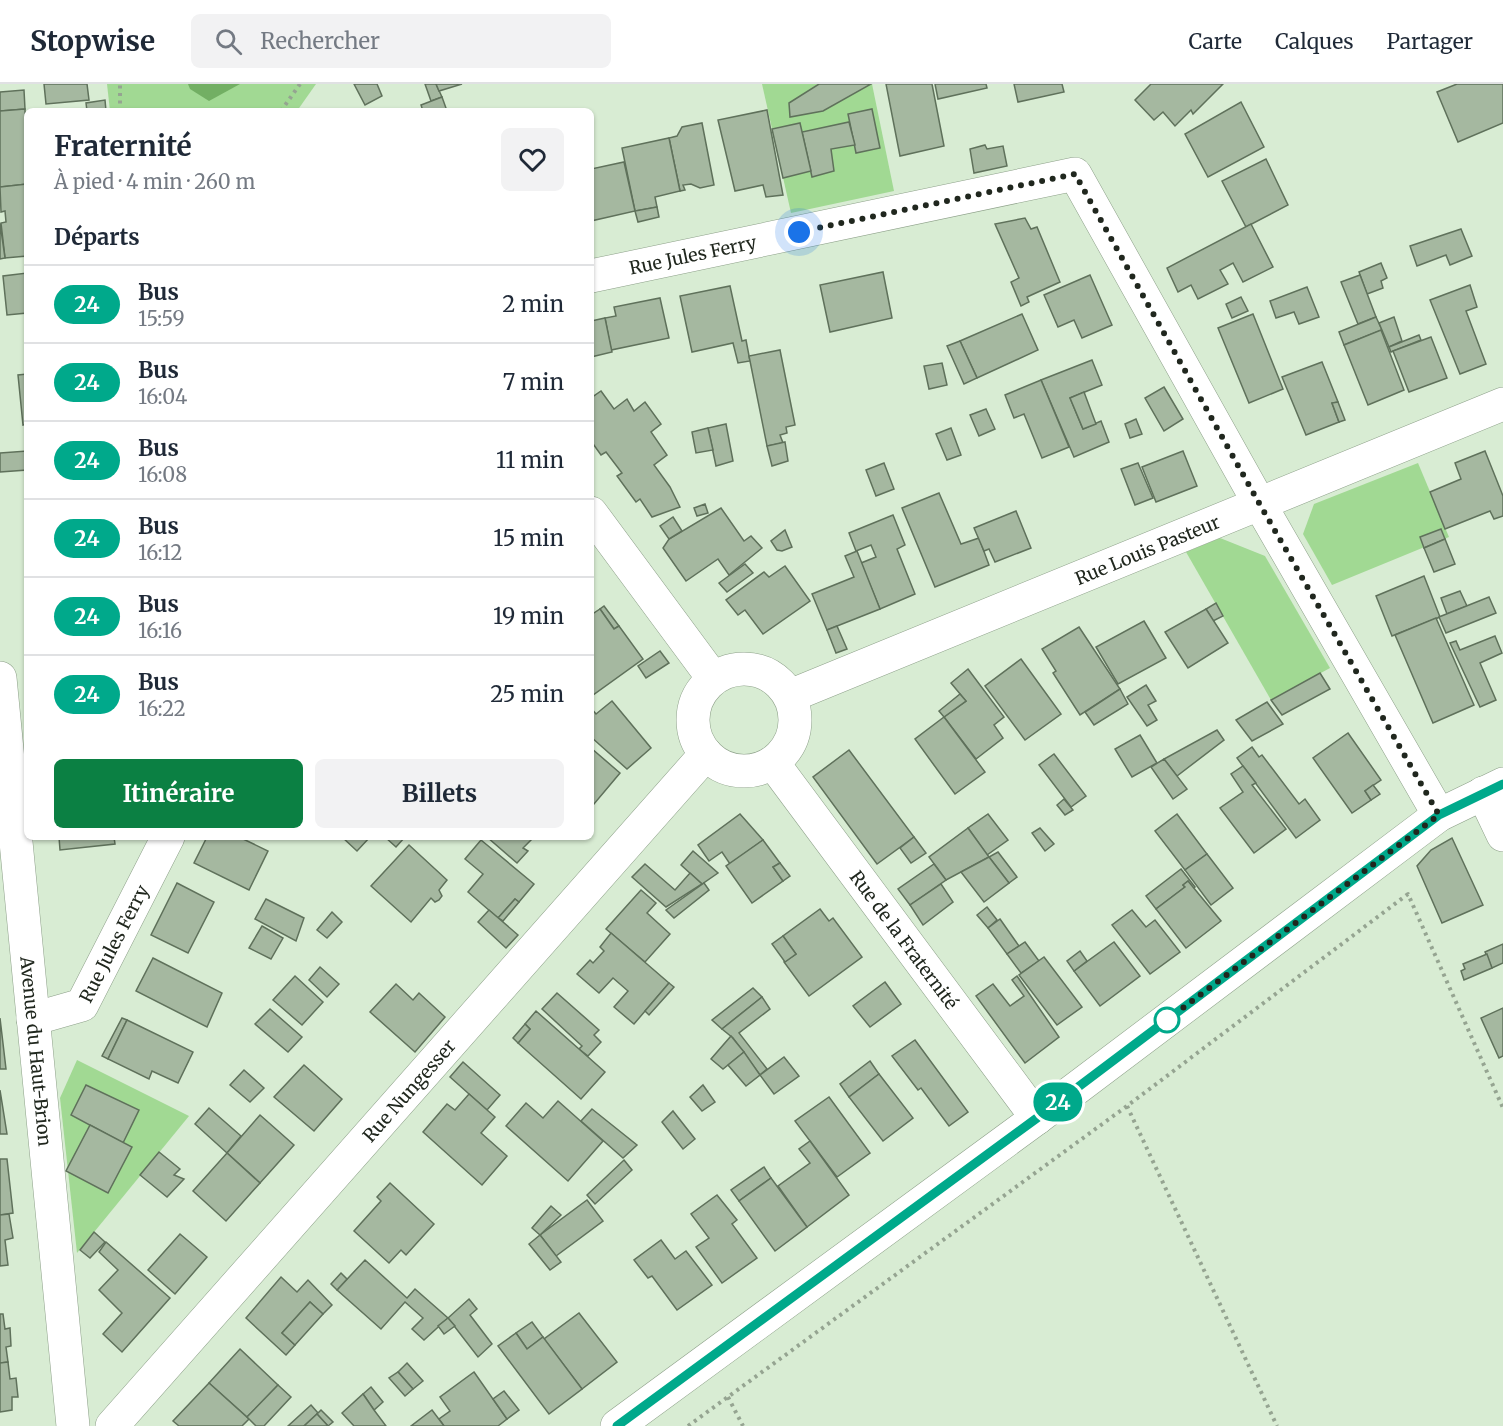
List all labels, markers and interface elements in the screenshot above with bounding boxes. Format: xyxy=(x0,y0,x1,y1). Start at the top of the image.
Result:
search box xyxy=(191,14,611,68)
text: Stopwise xyxy=(30,23,155,59)
icon: search xyxy=(212,25,245,58)
text: Rechercher xyxy=(260,27,380,55)
text: Carte xyxy=(1189,28,1242,55)
text: Calques xyxy=(1275,28,1354,55)
text: Partager xyxy=(1387,28,1473,55)
text: Fraternité xyxy=(54,128,192,164)
button: heart xyxy=(501,128,564,191)
text: À pied · 4 min · 260 m xyxy=(54,169,255,194)
your location xyxy=(784,217,814,247)
text: Départs xyxy=(54,223,140,251)
street label: Rue Jules Ferry xyxy=(627,230,759,279)
text: Bus xyxy=(138,278,179,306)
text: 2 min xyxy=(502,290,564,318)
text: 24 xyxy=(74,291,100,318)
text: 15:59 xyxy=(138,306,185,331)
text: Bus xyxy=(138,356,179,384)
text: 7 min xyxy=(503,368,564,396)
text: 24 xyxy=(74,369,100,396)
text: 16:04 xyxy=(138,384,187,409)
text: Bus xyxy=(138,434,179,462)
text: 11 min xyxy=(496,446,564,474)
text: 24 xyxy=(74,447,100,474)
text: 16:08 xyxy=(138,462,187,487)
street label: Rue Louis Pasteur xyxy=(1071,510,1223,590)
text: Bus xyxy=(138,512,179,540)
text: 15 min xyxy=(493,524,564,552)
text: 24 xyxy=(74,525,100,552)
text: 16:12 xyxy=(138,540,183,565)
text: Bus xyxy=(138,590,179,618)
text: 19 min xyxy=(493,602,564,630)
text: 24 xyxy=(74,603,100,630)
text: 16:16 xyxy=(138,618,182,643)
text: Bus xyxy=(138,668,179,696)
text: 25 min xyxy=(490,680,564,708)
text: 24 xyxy=(74,681,100,708)
text: 16:22 xyxy=(138,696,186,721)
button: Itinéraire xyxy=(54,759,303,828)
button: Billets xyxy=(315,759,564,828)
street label: Rue de la Fraternité xyxy=(845,866,963,1013)
street label: Rue Jules Ferry xyxy=(74,880,153,1006)
street label: Avenue du Haut-Brion xyxy=(16,954,57,1147)
unlabelled marker xyxy=(1154,1007,1180,1033)
street label: Rue Nungesser xyxy=(357,1034,460,1146)
line badge: 24 xyxy=(1031,1082,1085,1122)
text: 24 xyxy=(1045,1089,1071,1116)

